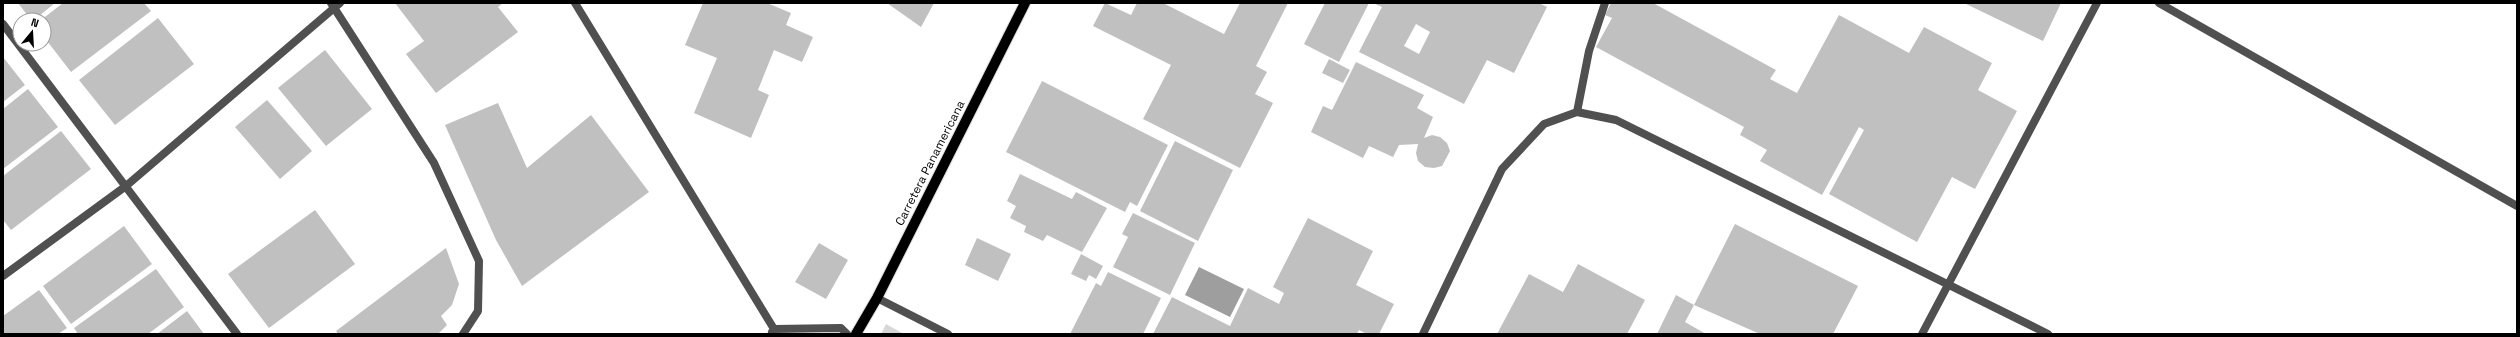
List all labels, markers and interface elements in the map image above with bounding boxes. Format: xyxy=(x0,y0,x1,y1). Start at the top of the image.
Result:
north arrow xyxy=(12,12,52,52)
text: N xyxy=(29,15,41,30)
street label: Carretera Panamericana xyxy=(891,98,969,228)

